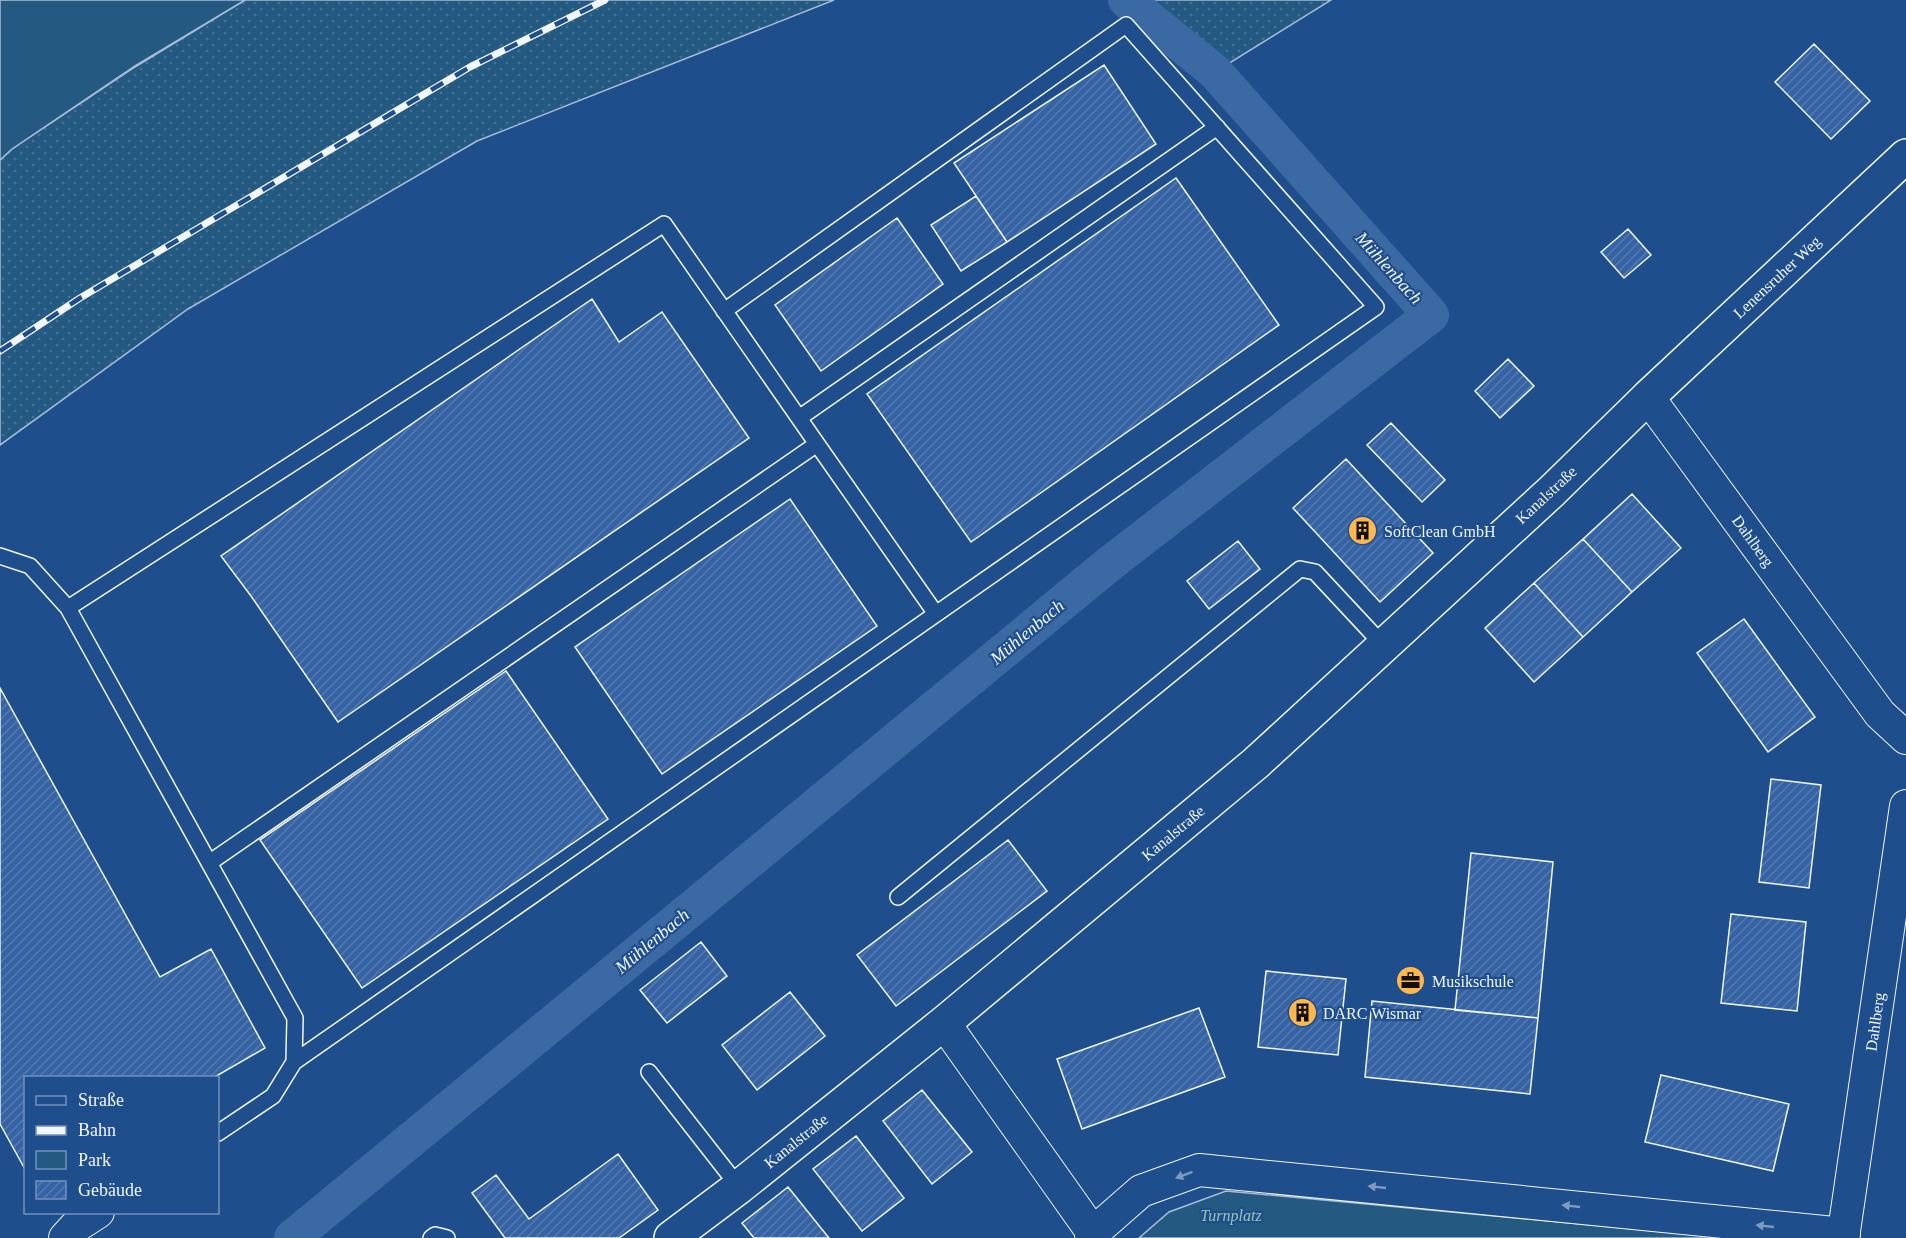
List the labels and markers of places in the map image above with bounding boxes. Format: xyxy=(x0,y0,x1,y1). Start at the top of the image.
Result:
building icon: SoftClean GmbH xyxy=(1347,515,1379,547)
place label: SoftClean GmbH xyxy=(1384,523,1496,540)
office icon: Musikschule xyxy=(1395,965,1427,997)
place label: Musikschule xyxy=(1432,973,1514,990)
building icon: DARC Wismar xyxy=(1286,997,1318,1029)
place label: DARC Wismar xyxy=(1323,1005,1422,1022)

